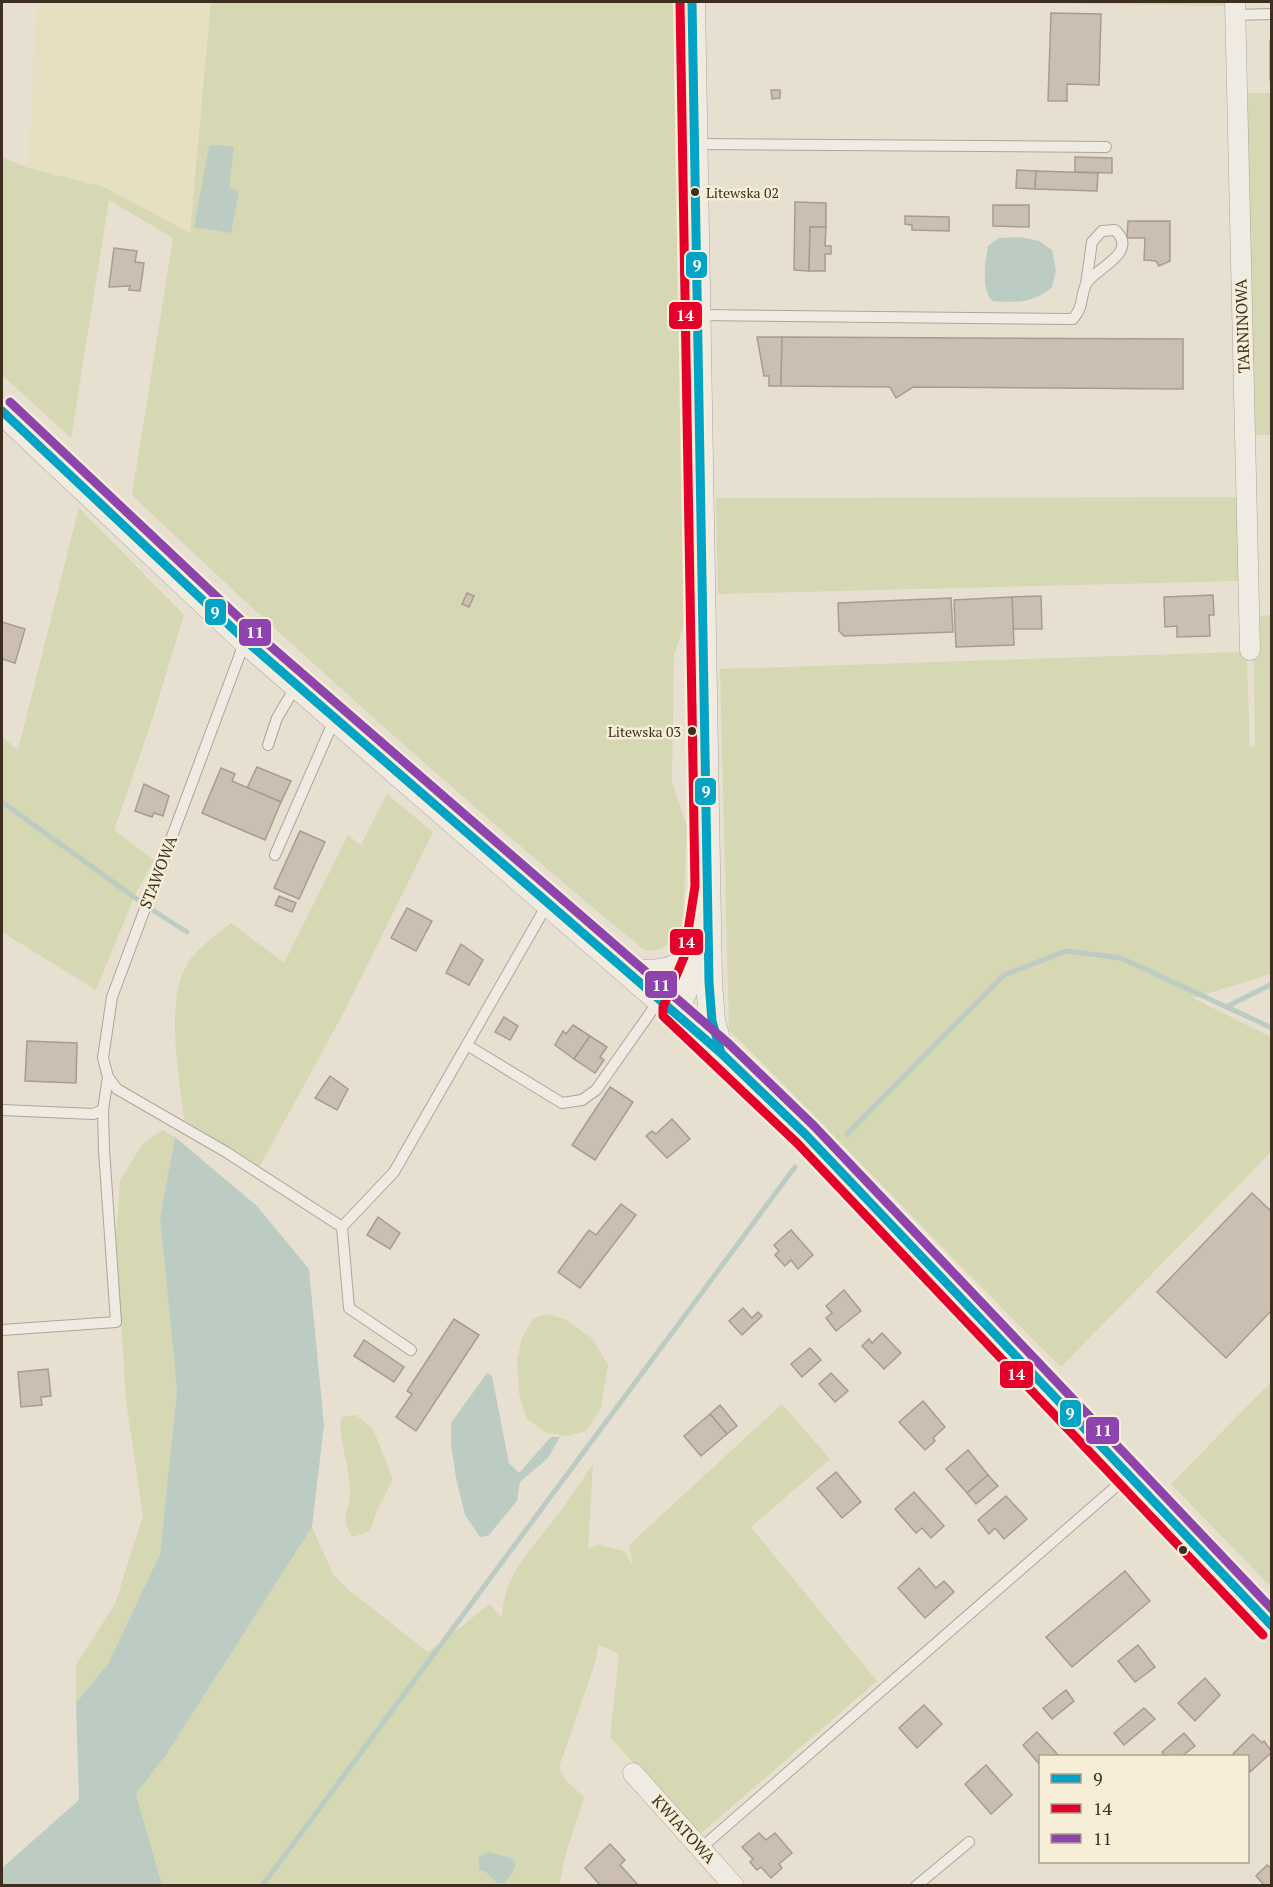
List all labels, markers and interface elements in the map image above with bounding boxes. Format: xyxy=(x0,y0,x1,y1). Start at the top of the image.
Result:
place label: Litewska 02 xyxy=(706,183,779,202)
marker: Litewska 02 xyxy=(689,186,701,198)
line badge: 9 xyxy=(685,251,708,279)
text: 9 xyxy=(692,254,702,276)
street label: TARNINOWA xyxy=(1229,278,1255,374)
line badge: 14 xyxy=(668,301,703,330)
text: 14 xyxy=(676,304,694,326)
line badge: 9 xyxy=(204,598,227,626)
text: 9 xyxy=(210,601,220,623)
line badge: 11 xyxy=(238,618,272,647)
text: 11 xyxy=(246,621,264,643)
place label: Litewska 03 xyxy=(608,722,681,741)
marker: Litewska 03 xyxy=(686,725,698,737)
line badge: 9 xyxy=(694,777,717,806)
text: 9 xyxy=(701,780,711,802)
street label: STAWOWA xyxy=(134,832,182,912)
line badge: 14 xyxy=(669,928,704,956)
text: 14 xyxy=(677,931,695,953)
line badge: 11 xyxy=(644,970,678,999)
text: 11 xyxy=(652,974,670,996)
line badge: 14 xyxy=(999,1360,1034,1389)
text: 14 xyxy=(1007,1363,1025,1385)
line badge: 9 xyxy=(1059,1399,1082,1428)
text: 9 xyxy=(1065,1402,1075,1424)
line badge: 11 xyxy=(1085,1416,1120,1445)
text: 11 xyxy=(1094,1419,1112,1441)
unlabelled marker xyxy=(1177,1544,1189,1556)
legend xyxy=(1039,1755,1249,1863)
text: 9 xyxy=(1093,1766,1103,1790)
street label: KWIATOWA xyxy=(647,1790,721,1868)
text: 14 xyxy=(1093,1796,1113,1820)
text: 11 xyxy=(1093,1826,1112,1850)

